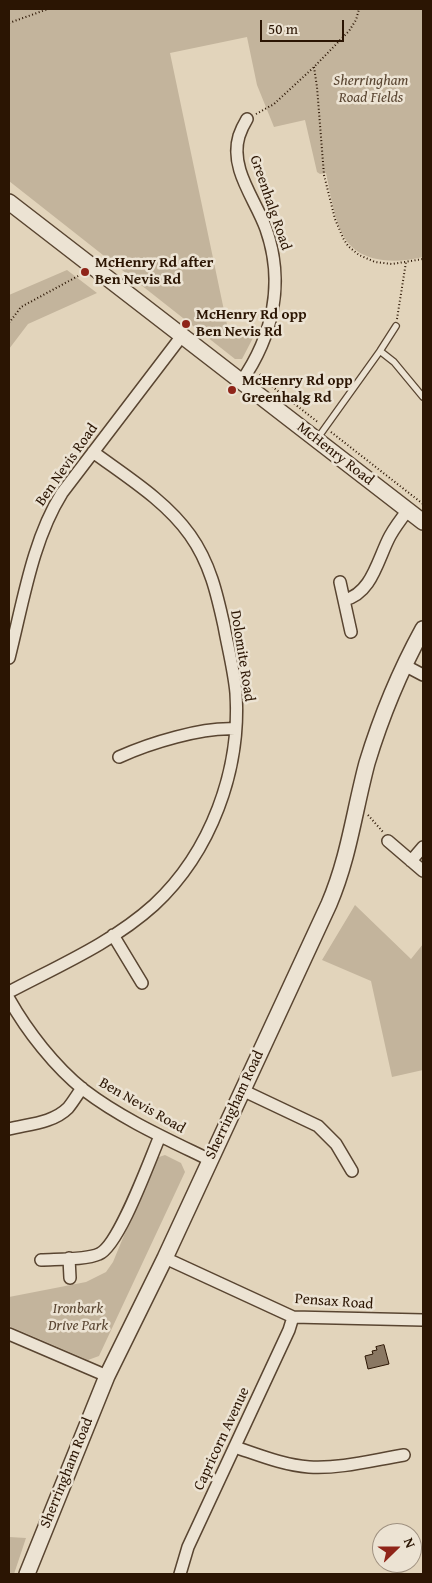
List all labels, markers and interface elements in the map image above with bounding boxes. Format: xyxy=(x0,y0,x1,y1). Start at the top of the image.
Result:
scale bar xyxy=(262,10,346,42)
text: 50 m xyxy=(268,18,298,39)
park label: Sherringham Road Fields xyxy=(333,72,409,107)
street label: Greenhalg Road xyxy=(245,153,295,253)
place label: McHenry Rd after Ben Nevis Rd xyxy=(95,254,213,289)
marker: McHenry Rd after Ben Nevis Rd xyxy=(79,266,91,278)
place label: McHenry Rd opp Ben Nevis Rd xyxy=(196,306,307,341)
marker: McHenry Rd opp Ben Nevis Rd xyxy=(180,318,192,330)
place label: McHenry Rd opp Greenhalg Rd xyxy=(242,372,353,407)
marker: McHenry Rd opp Greenhalg Rd xyxy=(226,384,238,396)
street label: McHenry Road xyxy=(293,418,377,490)
street label: Ben Nevis Road xyxy=(32,420,102,510)
street label: Dolomite Road xyxy=(226,609,258,703)
street label: Sherringham Road xyxy=(202,1048,268,1162)
street label: Ben Nevis Road xyxy=(96,1074,188,1138)
street label: Pensax Road xyxy=(294,1290,374,1314)
park label: Ironbark Drive Park xyxy=(48,1300,108,1335)
street label: Capricorn Avenue xyxy=(190,1384,254,1494)
street label: Sherringham Road xyxy=(37,1415,97,1531)
north arrow xyxy=(372,1523,422,1573)
text: N xyxy=(399,1535,421,1551)

